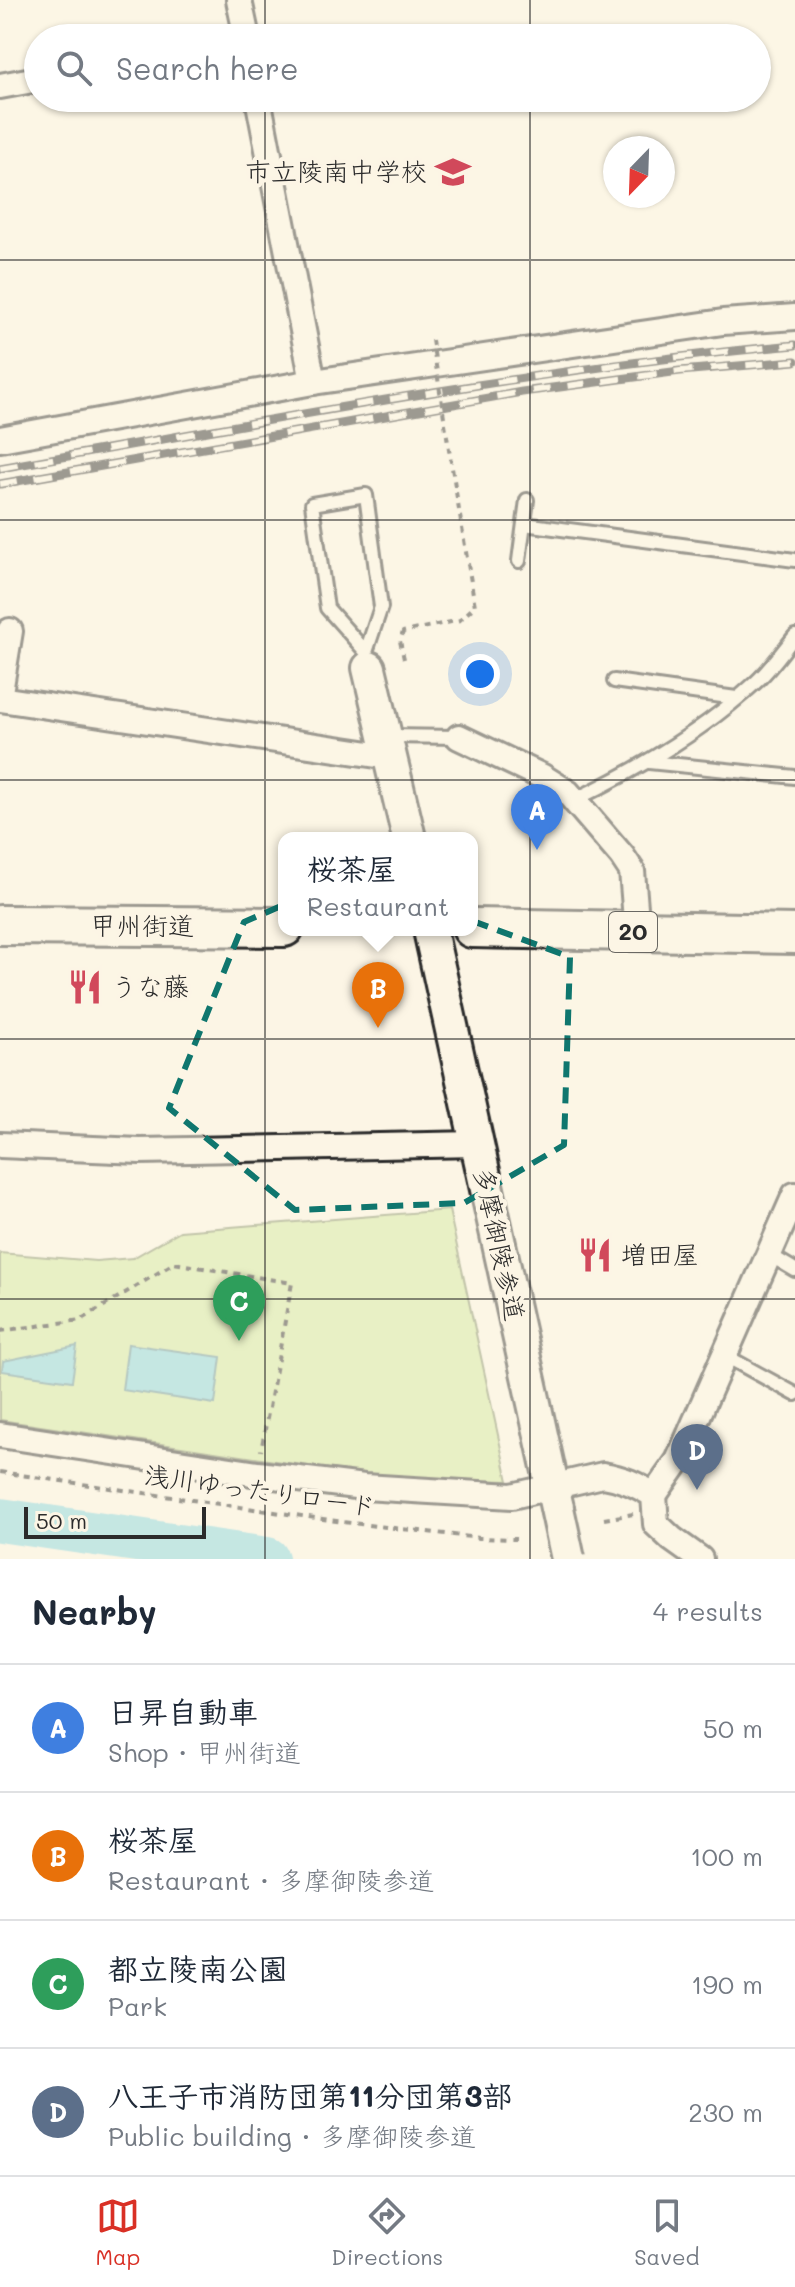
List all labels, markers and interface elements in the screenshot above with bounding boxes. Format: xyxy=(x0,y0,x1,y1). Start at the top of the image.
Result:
search box xyxy=(24,24,771,112)
icon: search xyxy=(52,46,96,90)
text: Search here xyxy=(116,48,299,88)
north arrow xyxy=(603,136,675,208)
school or university icon: 市立陵南中学校 xyxy=(434,153,472,191)
place label: 市立陵南中学校 xyxy=(245,154,427,188)
your location xyxy=(460,654,500,694)
pin: A xyxy=(511,784,563,850)
popup xyxy=(278,832,478,936)
text: 桜茶屋 xyxy=(307,848,397,888)
text: Restaurant xyxy=(307,889,449,923)
street label: 甲州街道 xyxy=(90,908,194,942)
road number: 20 xyxy=(609,912,657,952)
pin: B xyxy=(352,962,404,1028)
restaurant icon: うな藤 xyxy=(66,968,104,1006)
place label: うな藤 xyxy=(111,969,189,1003)
street label: 多摩御陵参道 xyxy=(467,1164,533,1324)
restaurant icon: 増田屋 xyxy=(576,1236,614,1274)
place label: 増田屋 xyxy=(621,1237,699,1271)
pin: C xyxy=(213,1275,265,1341)
pin: D xyxy=(671,1424,723,1490)
street label: 浅川ゆったりロード xyxy=(142,1457,378,1523)
scale bar xyxy=(24,1503,206,1539)
text: 50 m xyxy=(36,1506,87,1535)
text: Nearby xyxy=(32,1589,157,1634)
text: 4 results xyxy=(653,1594,763,1628)
text: 日昇自動車 xyxy=(108,1691,258,1731)
text: A xyxy=(49,1711,67,1745)
text: 50 m xyxy=(703,1711,763,1745)
text: Shop · 甲州街道 xyxy=(108,1735,301,1769)
text: 桜茶屋 xyxy=(108,1819,198,1859)
text: B xyxy=(49,1839,67,1873)
text: 100 m xyxy=(690,1839,763,1873)
text: Restaurant · 多摩御陵参道 xyxy=(108,1863,434,1897)
text: 都立陵南公園 xyxy=(108,1948,288,1988)
text: C xyxy=(48,1967,68,2001)
text: 190 m xyxy=(691,1967,763,2001)
text: Park xyxy=(108,1989,167,2023)
text: 八王子市消防団第11分団第3部 xyxy=(108,2075,513,2115)
text: D xyxy=(49,2095,67,2129)
text: 230 m xyxy=(688,2095,763,2129)
text: Public building · 多摩御陵参道 xyxy=(108,2119,476,2153)
tab: Map xyxy=(96,2194,140,2271)
tab: Directions xyxy=(331,2194,443,2271)
tab: Saved xyxy=(634,2194,699,2271)

